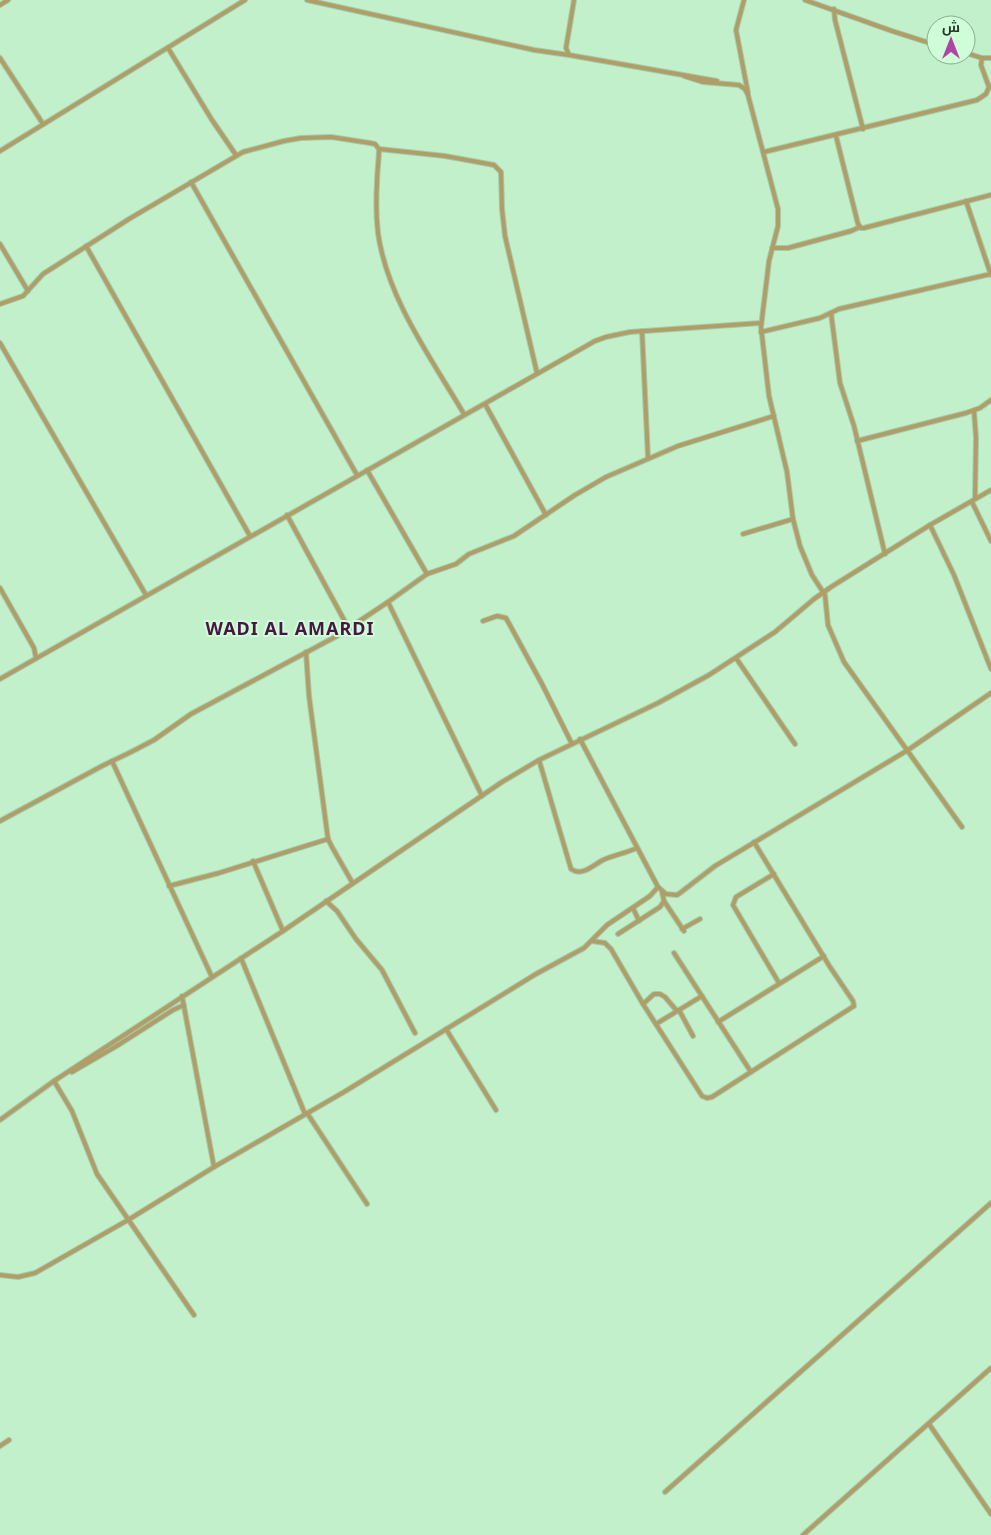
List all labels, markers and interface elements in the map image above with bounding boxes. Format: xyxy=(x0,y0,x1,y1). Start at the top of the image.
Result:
north arrow xyxy=(926,15,976,65)
text: ش xyxy=(942,17,960,36)
district label: WADI AL AMARDI xyxy=(205,616,375,640)

